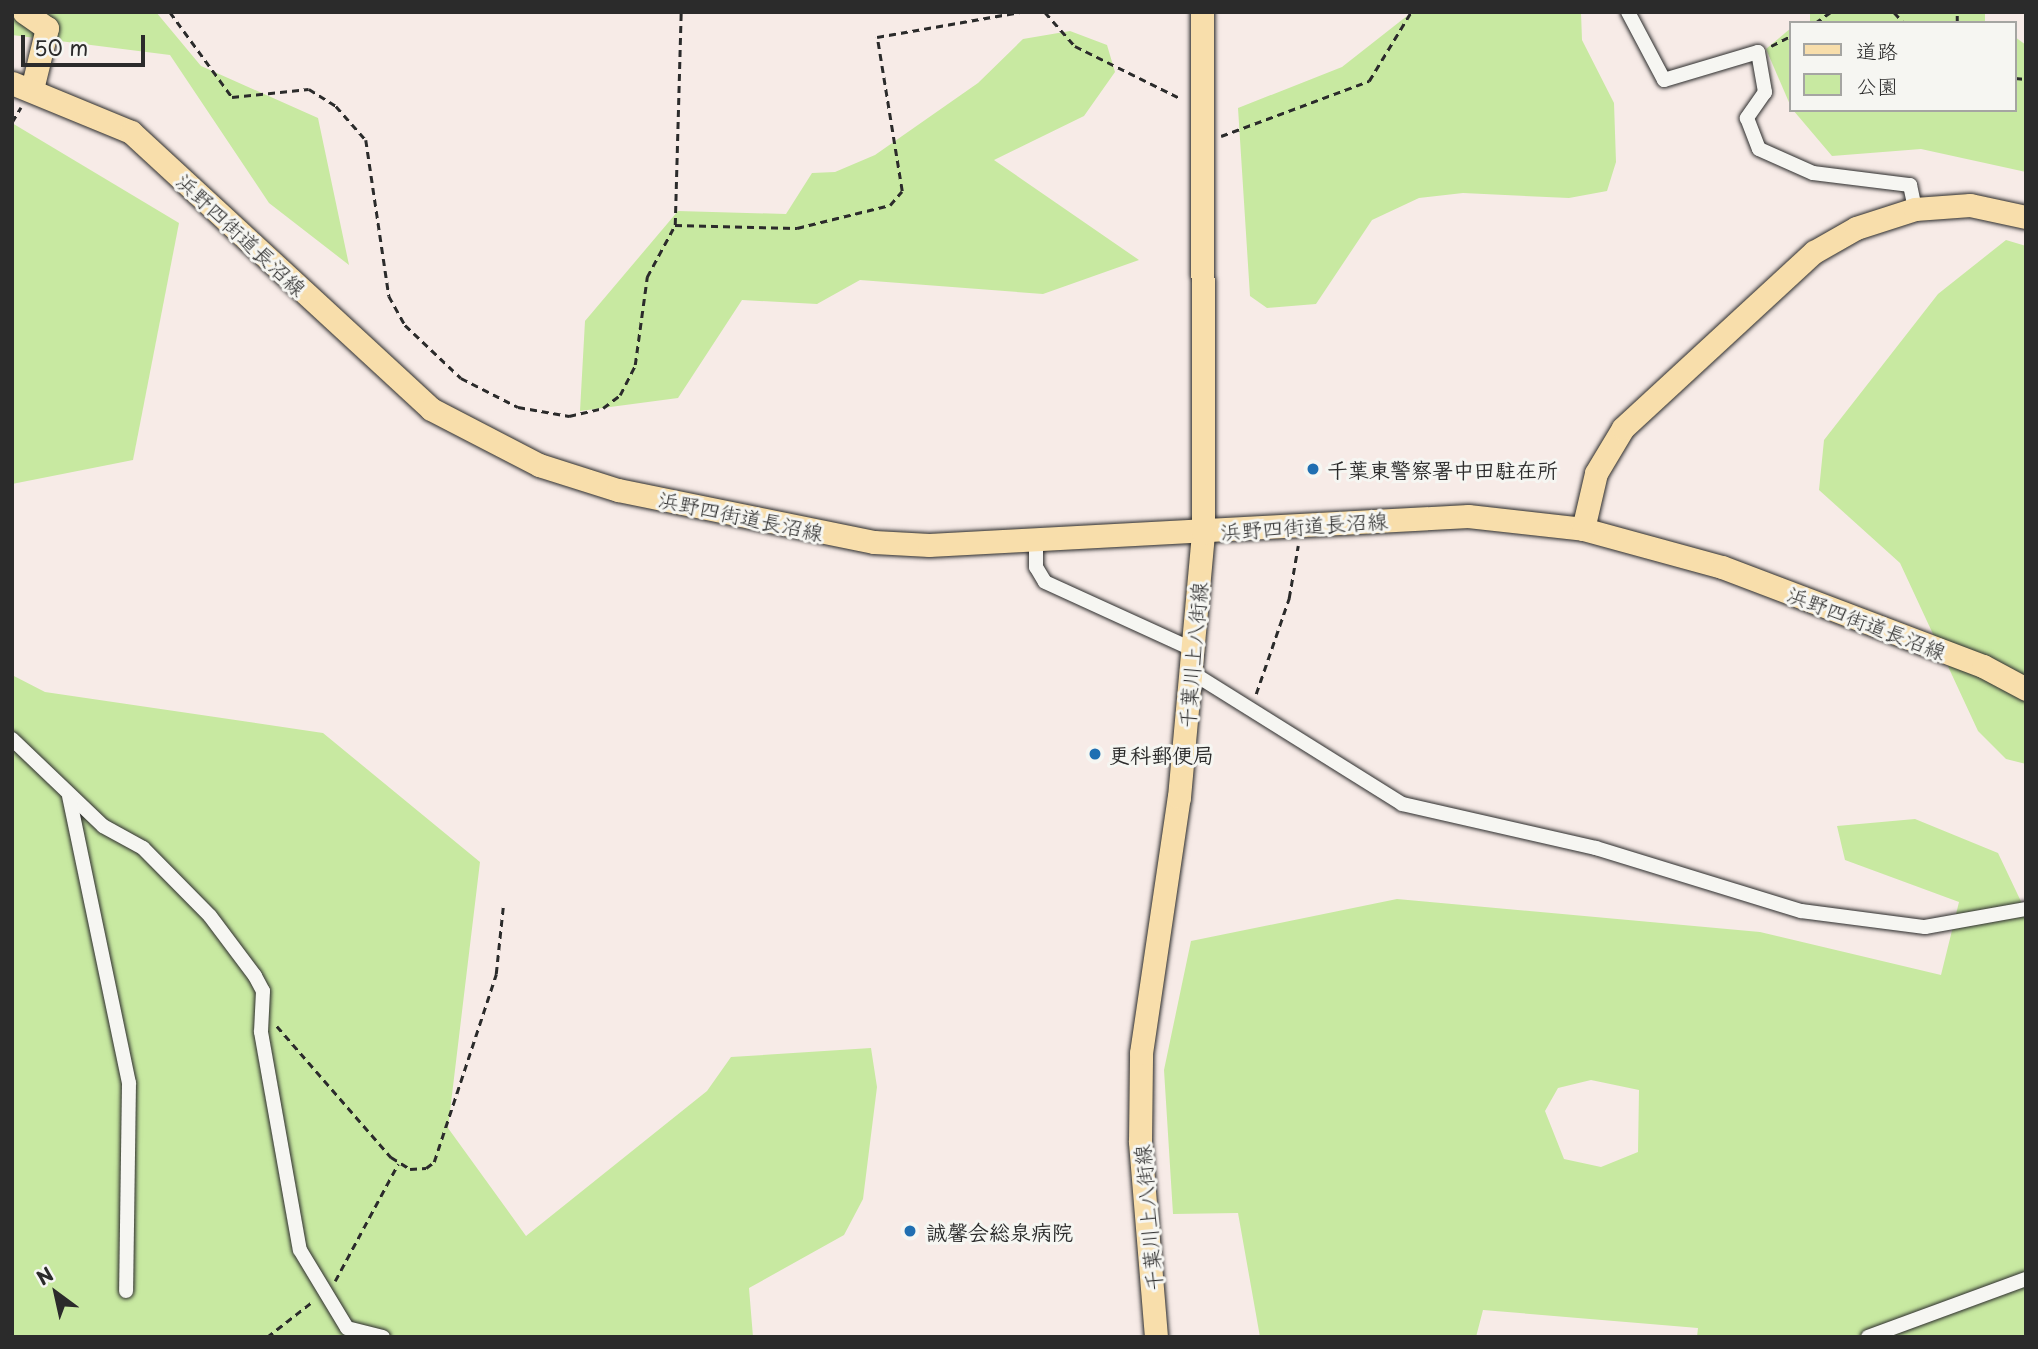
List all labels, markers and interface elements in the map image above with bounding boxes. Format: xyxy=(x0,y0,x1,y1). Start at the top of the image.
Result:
scale bar xyxy=(24,21,149,65)
legend xyxy=(1790,21,2017,112)
text: 50 m xyxy=(34,31,88,63)
text: 道路 xyxy=(1856,34,1898,66)
text: 公園 xyxy=(1856,69,1898,101)
street label: 浜野四街道長沼線 xyxy=(172,167,312,301)
place label: 千葉東警察署中田駐在所 xyxy=(1327,456,1558,482)
marker: 千葉東警察署中田駐在所 xyxy=(1305,461,1321,477)
street label: 浜野四街道長沼線 xyxy=(656,485,826,545)
street label: 浜野四街道長沼線 xyxy=(1219,507,1389,543)
street label: 浜野四街道長沼線 xyxy=(1784,580,1950,664)
street label: 千葉川上八街線 xyxy=(1173,581,1211,729)
place label: 更科郵便局 xyxy=(1109,741,1214,767)
marker: 更科郵便局 xyxy=(1087,746,1103,762)
street label: 千葉川上八街線 xyxy=(1128,1144,1166,1292)
place label: 誠馨会総泉病院 xyxy=(926,1218,1073,1244)
marker: 誠馨会総泉病院 xyxy=(900,1221,920,1241)
north arrow xyxy=(21,1258,91,1328)
text: N xyxy=(31,1260,59,1291)

